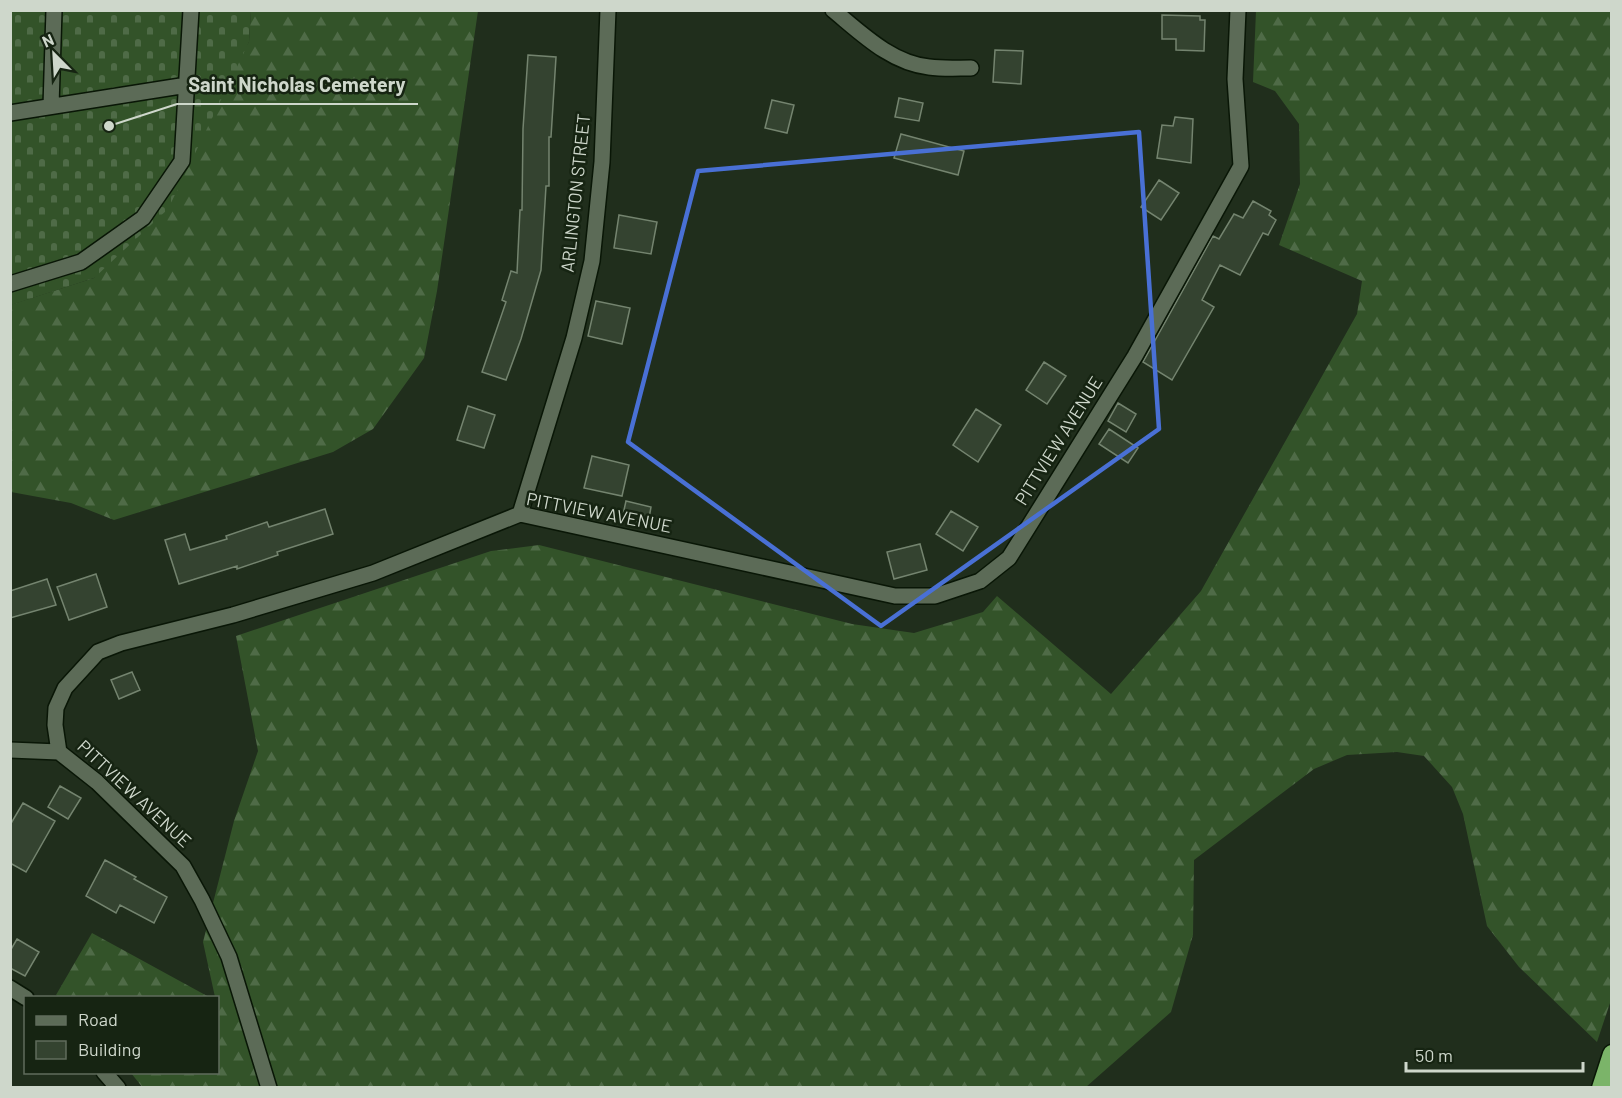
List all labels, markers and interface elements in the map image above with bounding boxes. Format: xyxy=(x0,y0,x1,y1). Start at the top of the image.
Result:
north arrow xyxy=(24,24,84,84)
text: N xyxy=(39,29,56,51)
callout: Saint Nicholas Cemetery xyxy=(177,66,418,104)
text: Saint Nicholas Cemetery xyxy=(188,72,406,96)
street label: ARLINGTON STREET xyxy=(556,112,594,273)
street label: PITTVIEW AVENUE xyxy=(1010,372,1107,509)
street label: PITTVIEW AVENUE xyxy=(525,487,674,537)
street label: PITTVIEW AVENUE xyxy=(73,735,196,852)
legend xyxy=(24,996,219,1074)
text: Road xyxy=(78,1008,118,1030)
scale bar xyxy=(1406,1035,1583,1073)
text: Building xyxy=(78,1038,141,1060)
text: 50 m xyxy=(1415,1044,1453,1066)

